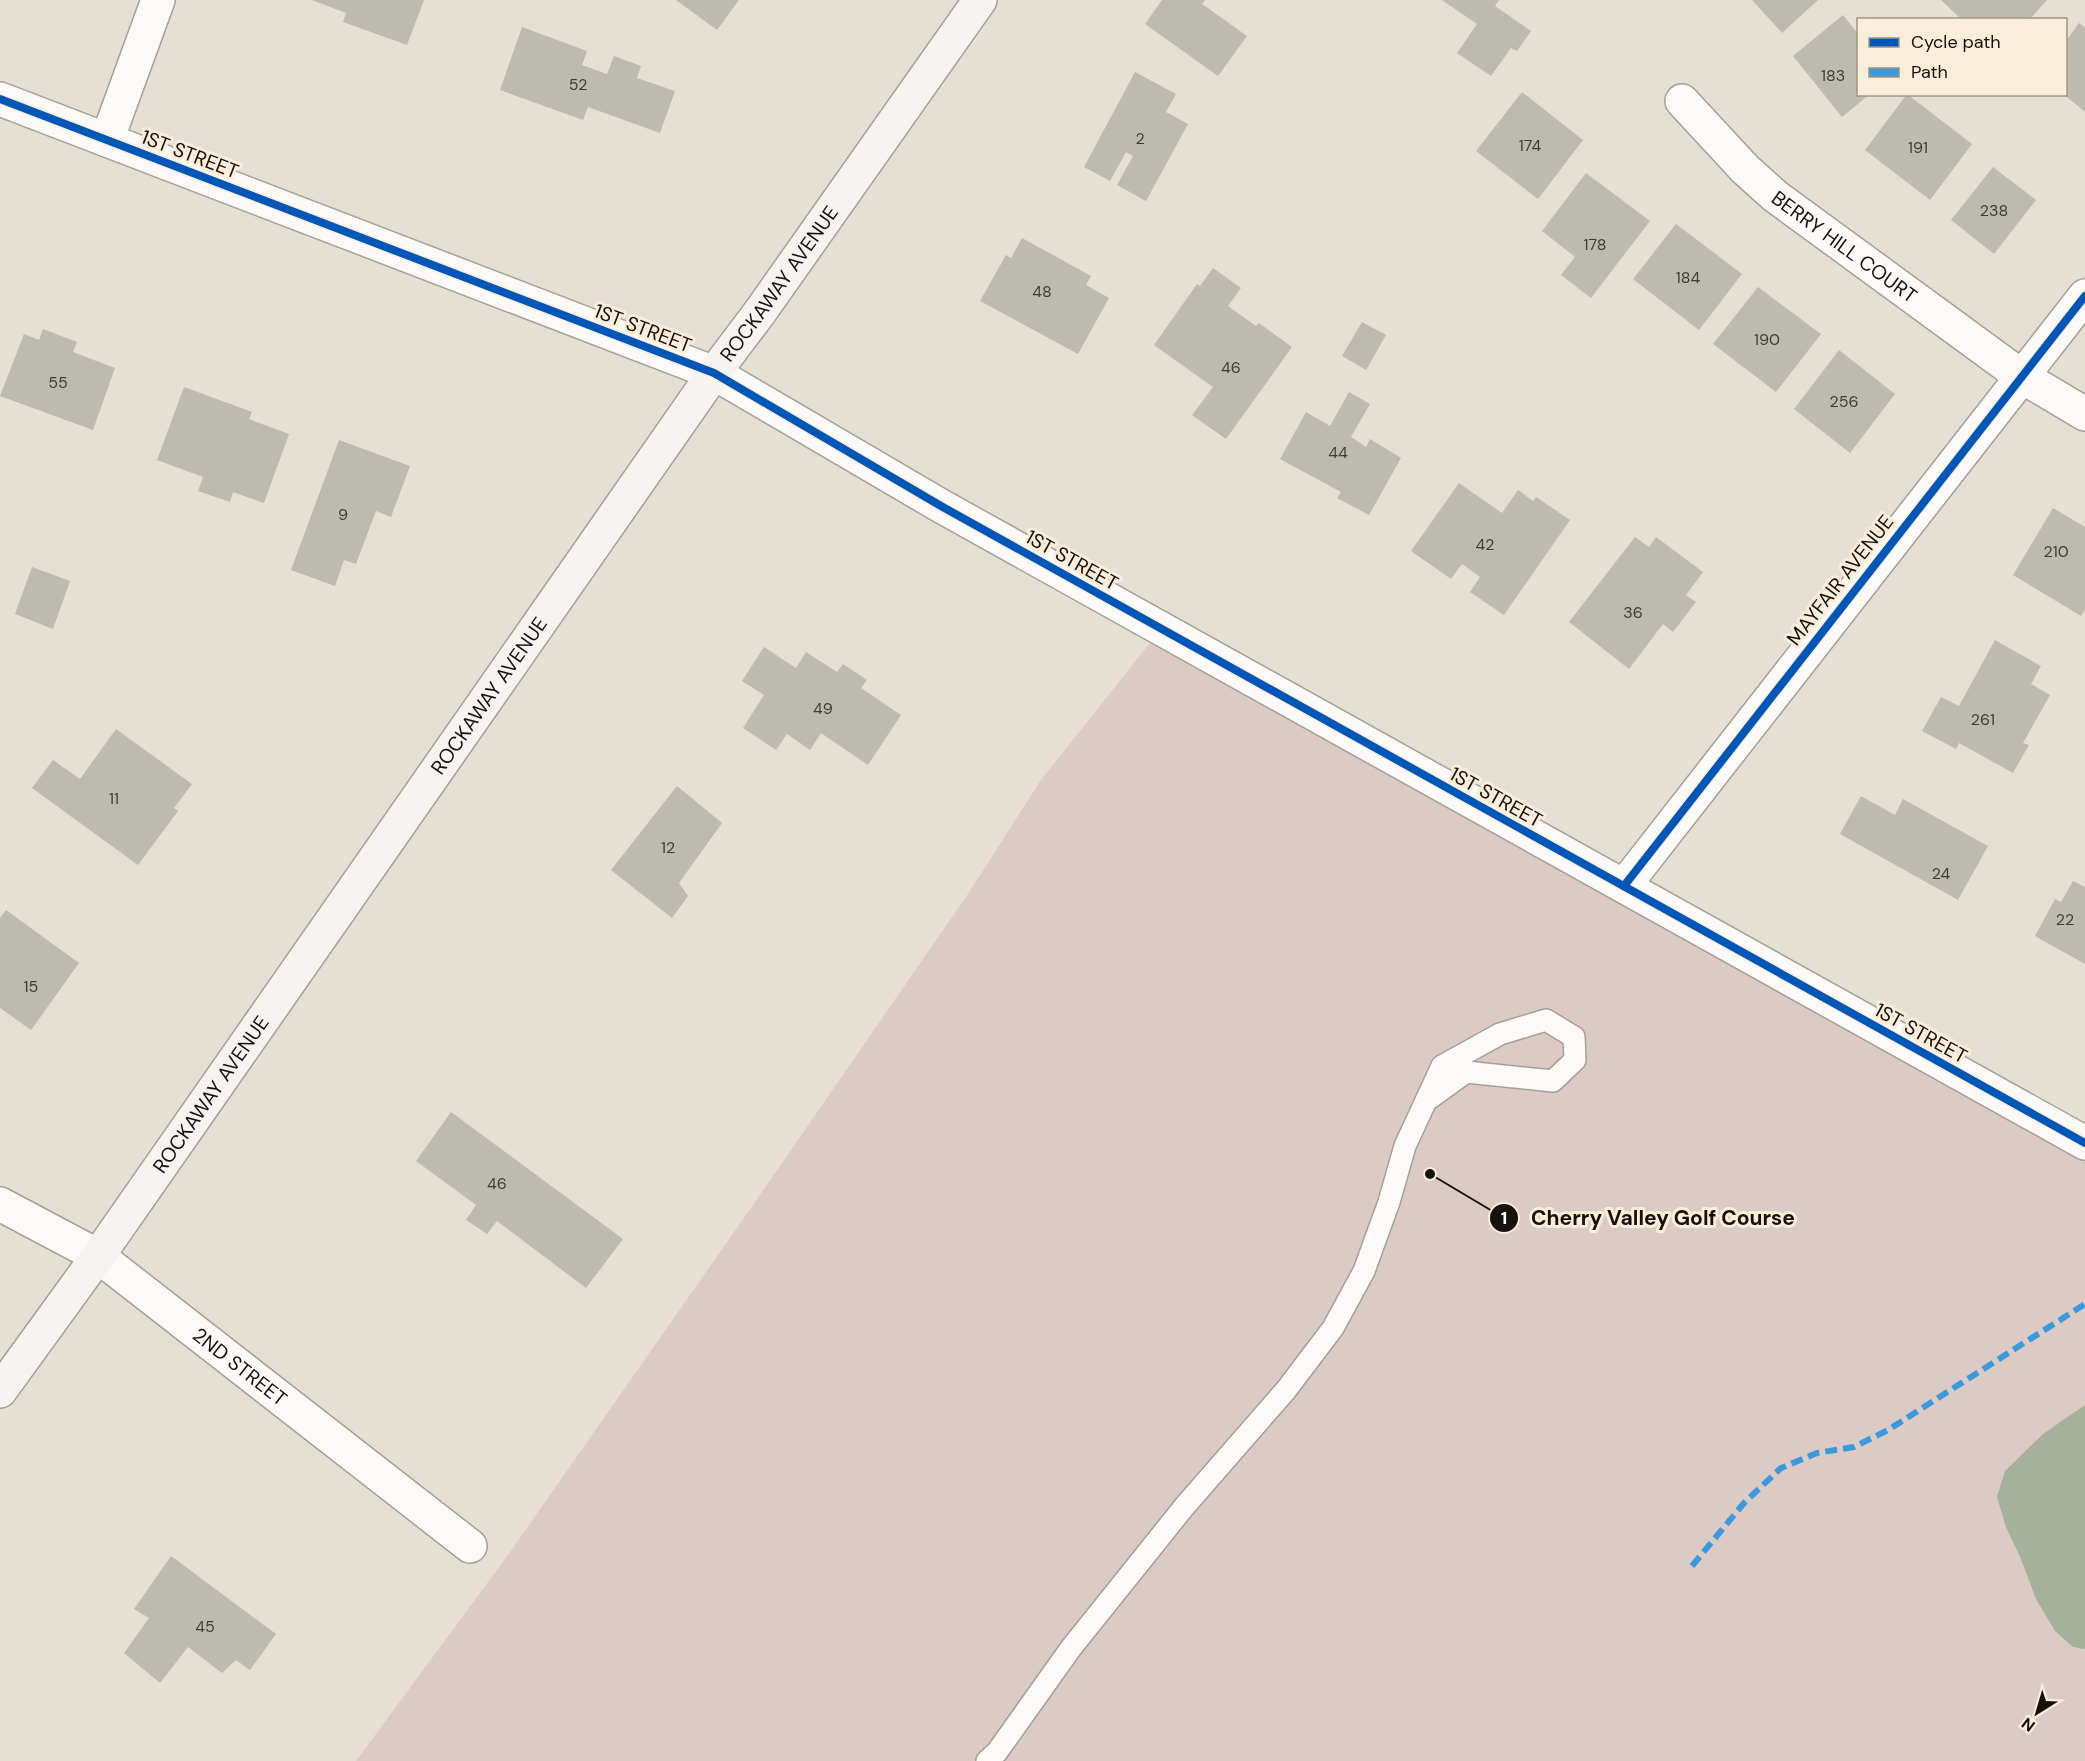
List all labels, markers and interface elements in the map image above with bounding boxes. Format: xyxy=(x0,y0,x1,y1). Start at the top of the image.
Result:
legend xyxy=(1857,18,2067,96)
text: Cycle path xyxy=(1911,30,2001,54)
text: Path xyxy=(1911,60,1948,84)
house number: 183 xyxy=(1821,65,1845,86)
house number: 52 xyxy=(569,74,587,95)
street label: 1ST STREET xyxy=(138,124,242,184)
house number: 2 xyxy=(1135,128,1145,149)
house number: 174 xyxy=(1519,135,1541,156)
house number: 191 xyxy=(1908,137,1928,158)
street label: BERRY HILL COURT xyxy=(1766,185,1922,309)
street label: ROCKAWAY AVENUE xyxy=(714,200,844,367)
house number: 238 xyxy=(1980,200,2008,221)
house number: 178 xyxy=(1584,234,1607,255)
house number: 184 xyxy=(1676,267,1701,288)
house number: 48 xyxy=(1032,281,1052,302)
street label: 1ST STREET xyxy=(591,298,695,358)
house number: 190 xyxy=(1754,329,1780,350)
house number: 46 xyxy=(1221,357,1241,378)
house number: 55 xyxy=(48,372,68,393)
house number: 256 xyxy=(1829,391,1859,412)
house number: 44 xyxy=(1328,442,1348,463)
house number: 9 xyxy=(338,504,348,525)
street label: MAYFAIR AVENUE xyxy=(1781,509,1899,651)
street label: 1ST STREET xyxy=(1021,524,1123,596)
house number: 42 xyxy=(1476,534,1494,555)
house number: 210 xyxy=(2043,541,2069,562)
house number: 36 xyxy=(1623,602,1643,623)
street label: ROCKAWAY AVENUE xyxy=(425,612,553,780)
house number: 49 xyxy=(813,698,833,719)
house number: 261 xyxy=(1971,709,1995,730)
street label: 1ST STREET xyxy=(1445,761,1547,833)
house number: 11 xyxy=(109,788,119,809)
house number: 12 xyxy=(661,837,675,858)
house number: 24 xyxy=(1932,863,1951,884)
house number: 22 xyxy=(2056,909,2074,930)
house number: 15 xyxy=(24,976,38,997)
street label: 1ST STREET xyxy=(1870,997,1972,1069)
street label: ROCKAWAY AVENUE xyxy=(147,1010,275,1178)
house number: 46 xyxy=(487,1173,507,1194)
callout: Cherry Valley Golf Course xyxy=(1489,1198,1807,1237)
text: Cherry Valley Golf Course xyxy=(1531,1204,1795,1232)
text: 1 xyxy=(1501,1206,1507,1230)
street label: 2ND STREET xyxy=(188,1322,292,1412)
house number: 45 xyxy=(195,1616,215,1637)
north arrow xyxy=(2007,1683,2067,1743)
text: N xyxy=(2017,1713,2039,1736)

